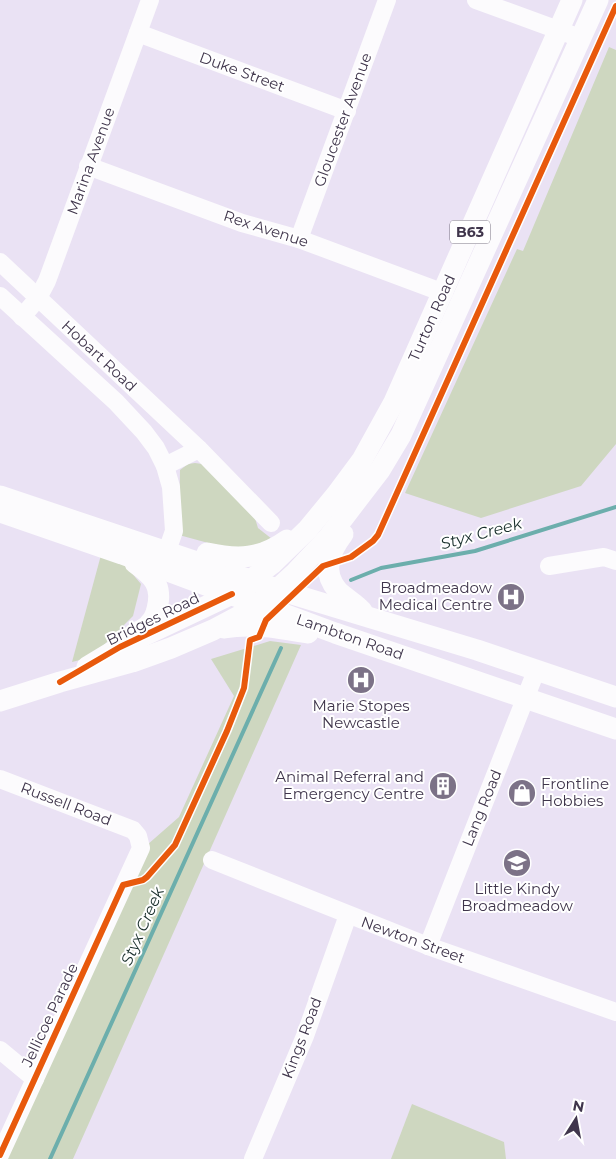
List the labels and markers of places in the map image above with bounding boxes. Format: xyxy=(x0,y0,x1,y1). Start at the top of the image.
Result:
place label: Broadmeadow Medical Centre xyxy=(379,578,493,614)
hospital icon: Broadmeadow Medical Centre xyxy=(496,582,526,612)
hospital icon: Marie Stopes Newcastle xyxy=(346,665,376,695)
place label: Marie Stopes Newcastle xyxy=(312,696,410,732)
place label: Animal Referral and Emergency Centre xyxy=(275,767,424,803)
building icon: Animal Referral and Emergency Centre xyxy=(428,771,458,801)
place label: Frontline Hobbies xyxy=(541,774,609,810)
shop icon: Frontline Hobbies xyxy=(507,778,537,808)
school or university icon: Little Kindy Broadmeadow xyxy=(502,848,532,878)
place label: Little Kindy Broadmeadow xyxy=(461,879,574,915)

